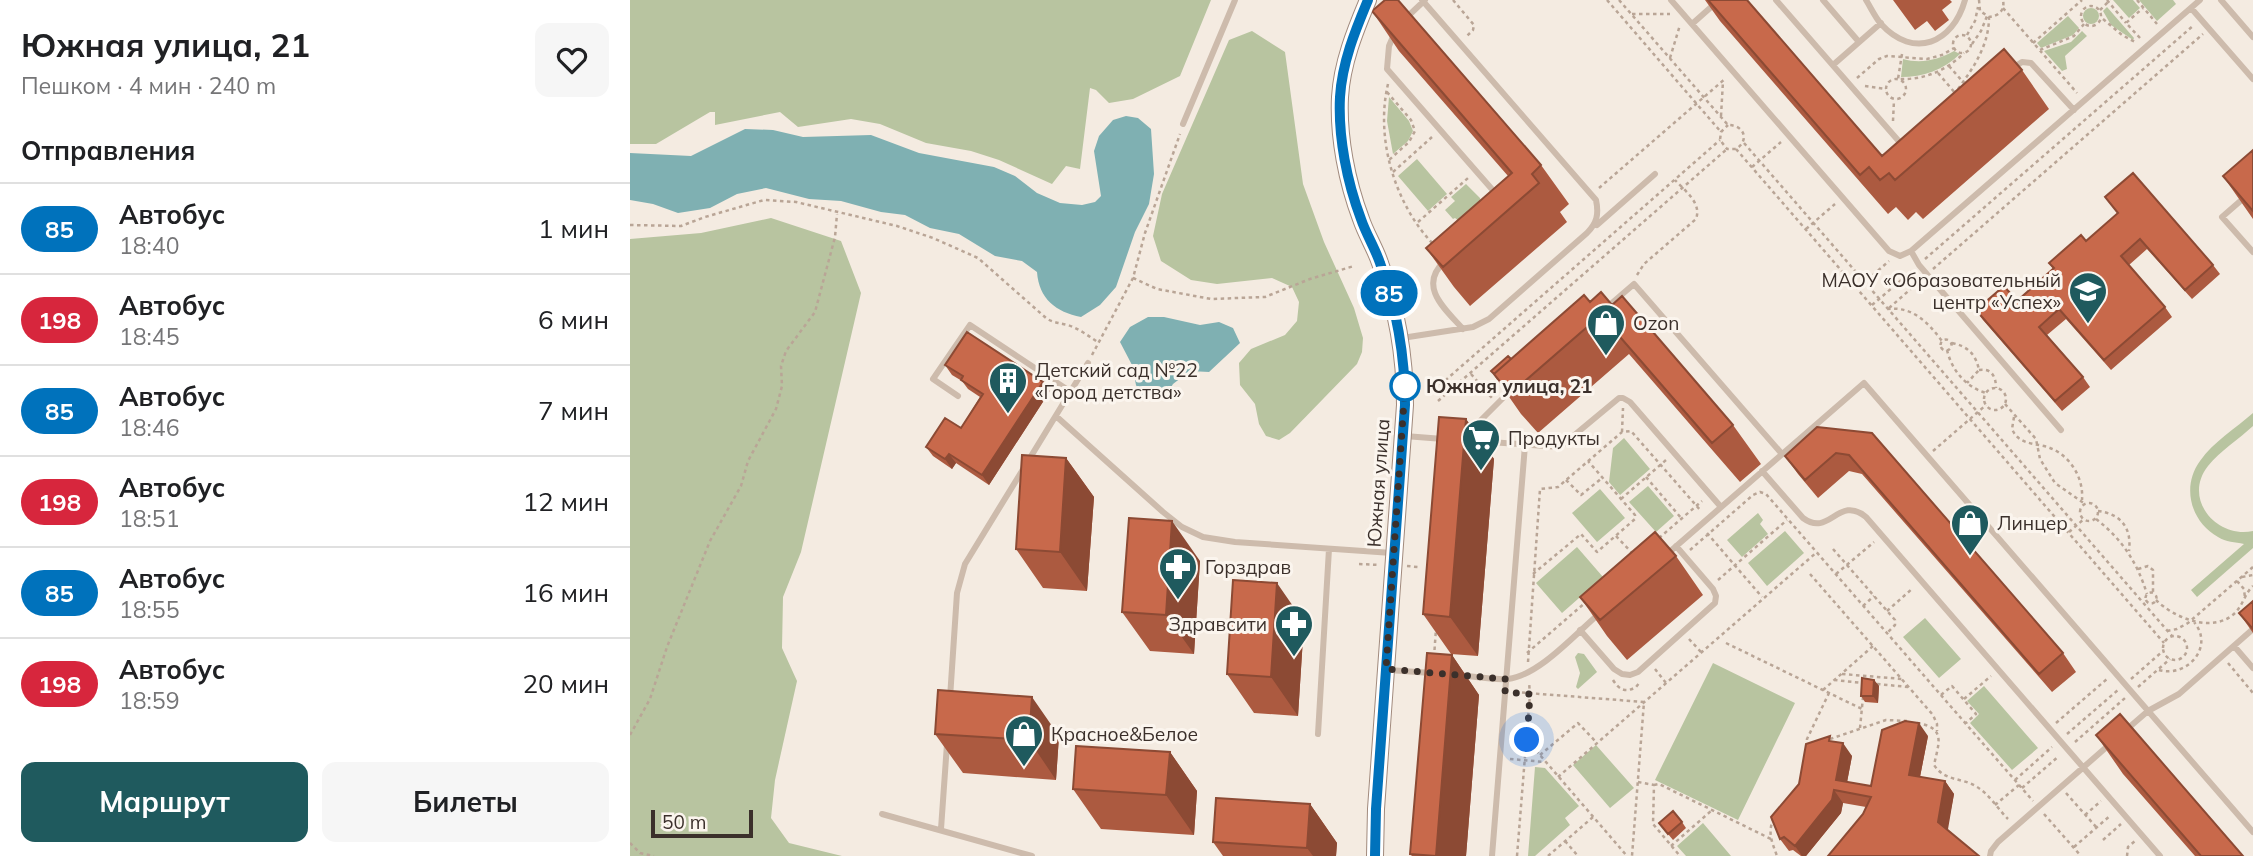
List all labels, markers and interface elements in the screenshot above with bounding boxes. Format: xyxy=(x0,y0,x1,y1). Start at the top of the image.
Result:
button: heart xyxy=(535,23,609,97)
text: Южная улица, 21 xyxy=(21,24,310,65)
text: Пешком · 4 мин · 240 m xyxy=(21,71,276,100)
text: Отправления xyxy=(21,134,195,167)
text: Автобус xyxy=(119,198,225,231)
text: 1 мин xyxy=(538,212,609,245)
text: 85 xyxy=(45,214,74,244)
text: 18:40 xyxy=(119,231,179,260)
place label: МАОУ «Образовательный центр «Успех» xyxy=(1822,268,2061,314)
line badge: 85 xyxy=(1358,270,1420,316)
school or university icon: МАОУ «Образовательный центр «Успех» xyxy=(2067,270,2109,325)
text: 85 xyxy=(1375,278,1403,308)
text: Автобус xyxy=(119,289,225,322)
shop icon: Ozon xyxy=(1585,302,1627,357)
text: 6 мин xyxy=(538,303,609,336)
text: 198 xyxy=(38,305,81,335)
place label: Ozon xyxy=(1633,311,1679,335)
text: 18:45 xyxy=(119,322,179,351)
place label: Детский сад №22 «Город детства» xyxy=(1035,358,1198,404)
building icon: Детский сад №22 «Город детства» xyxy=(987,360,1029,415)
marker: Южная улица, 21 xyxy=(1390,371,1420,401)
place label: Южная улица, 21 xyxy=(1426,374,1592,398)
text: Автобус xyxy=(119,380,225,413)
text: 7 мин xyxy=(538,394,609,427)
text: 85 xyxy=(45,396,74,426)
text: 18:46 xyxy=(119,413,179,442)
supermarket icon: Продукты xyxy=(1460,417,1502,472)
street label: Южная улица xyxy=(1362,418,1394,548)
place label: Продукты xyxy=(1508,426,1600,450)
text: Автобус xyxy=(119,471,225,504)
text: 12 мин xyxy=(522,485,609,518)
text: 198 xyxy=(38,487,81,517)
shop icon: Линцер xyxy=(1949,502,1991,557)
text: 18:51 xyxy=(119,504,179,533)
place label: Линцер xyxy=(1997,511,2068,535)
pharmacy icon: Горздрав xyxy=(1157,546,1199,601)
place label: Горздрав xyxy=(1205,555,1291,579)
text: Автобус xyxy=(119,562,225,595)
text: 16 мин xyxy=(522,576,609,609)
text: 85 xyxy=(45,578,74,608)
text: 18:55 xyxy=(119,595,179,624)
pharmacy icon: Здравсити xyxy=(1273,603,1315,658)
place label: Здравсити xyxy=(1168,612,1267,636)
text: Автобус xyxy=(119,653,225,686)
text: 20 мин xyxy=(522,667,609,700)
text: 198 xyxy=(38,669,81,699)
text: 18:59 xyxy=(119,686,179,715)
shop icon: Красное&Белое xyxy=(1003,713,1045,768)
place label: Красное&Белое xyxy=(1051,722,1198,746)
your location xyxy=(1509,722,1544,757)
button: Маршрут xyxy=(21,762,308,842)
button: Билеты xyxy=(322,762,609,842)
scale bar xyxy=(651,807,752,839)
text: 50 m xyxy=(662,810,706,834)

